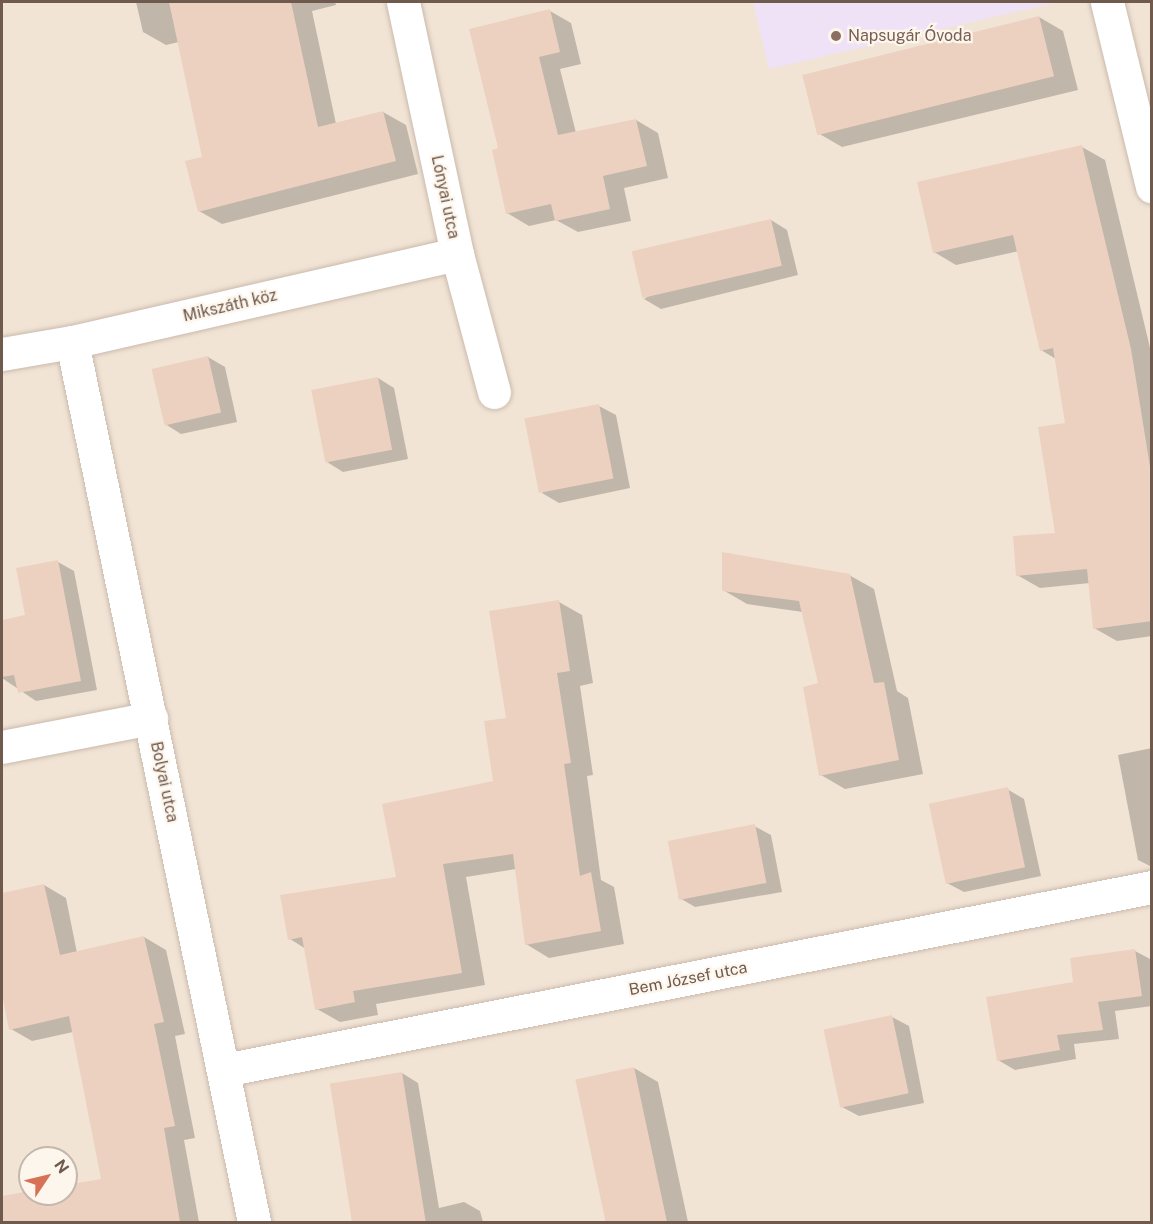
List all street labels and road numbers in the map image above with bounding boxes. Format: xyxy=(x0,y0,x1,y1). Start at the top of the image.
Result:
street label: Lónyai utca xyxy=(427,154,463,240)
street label: Mikszáth köz xyxy=(181,286,279,326)
street label: Bolyai utca xyxy=(146,740,182,824)
street label: Bem József utca xyxy=(627,958,749,1000)

